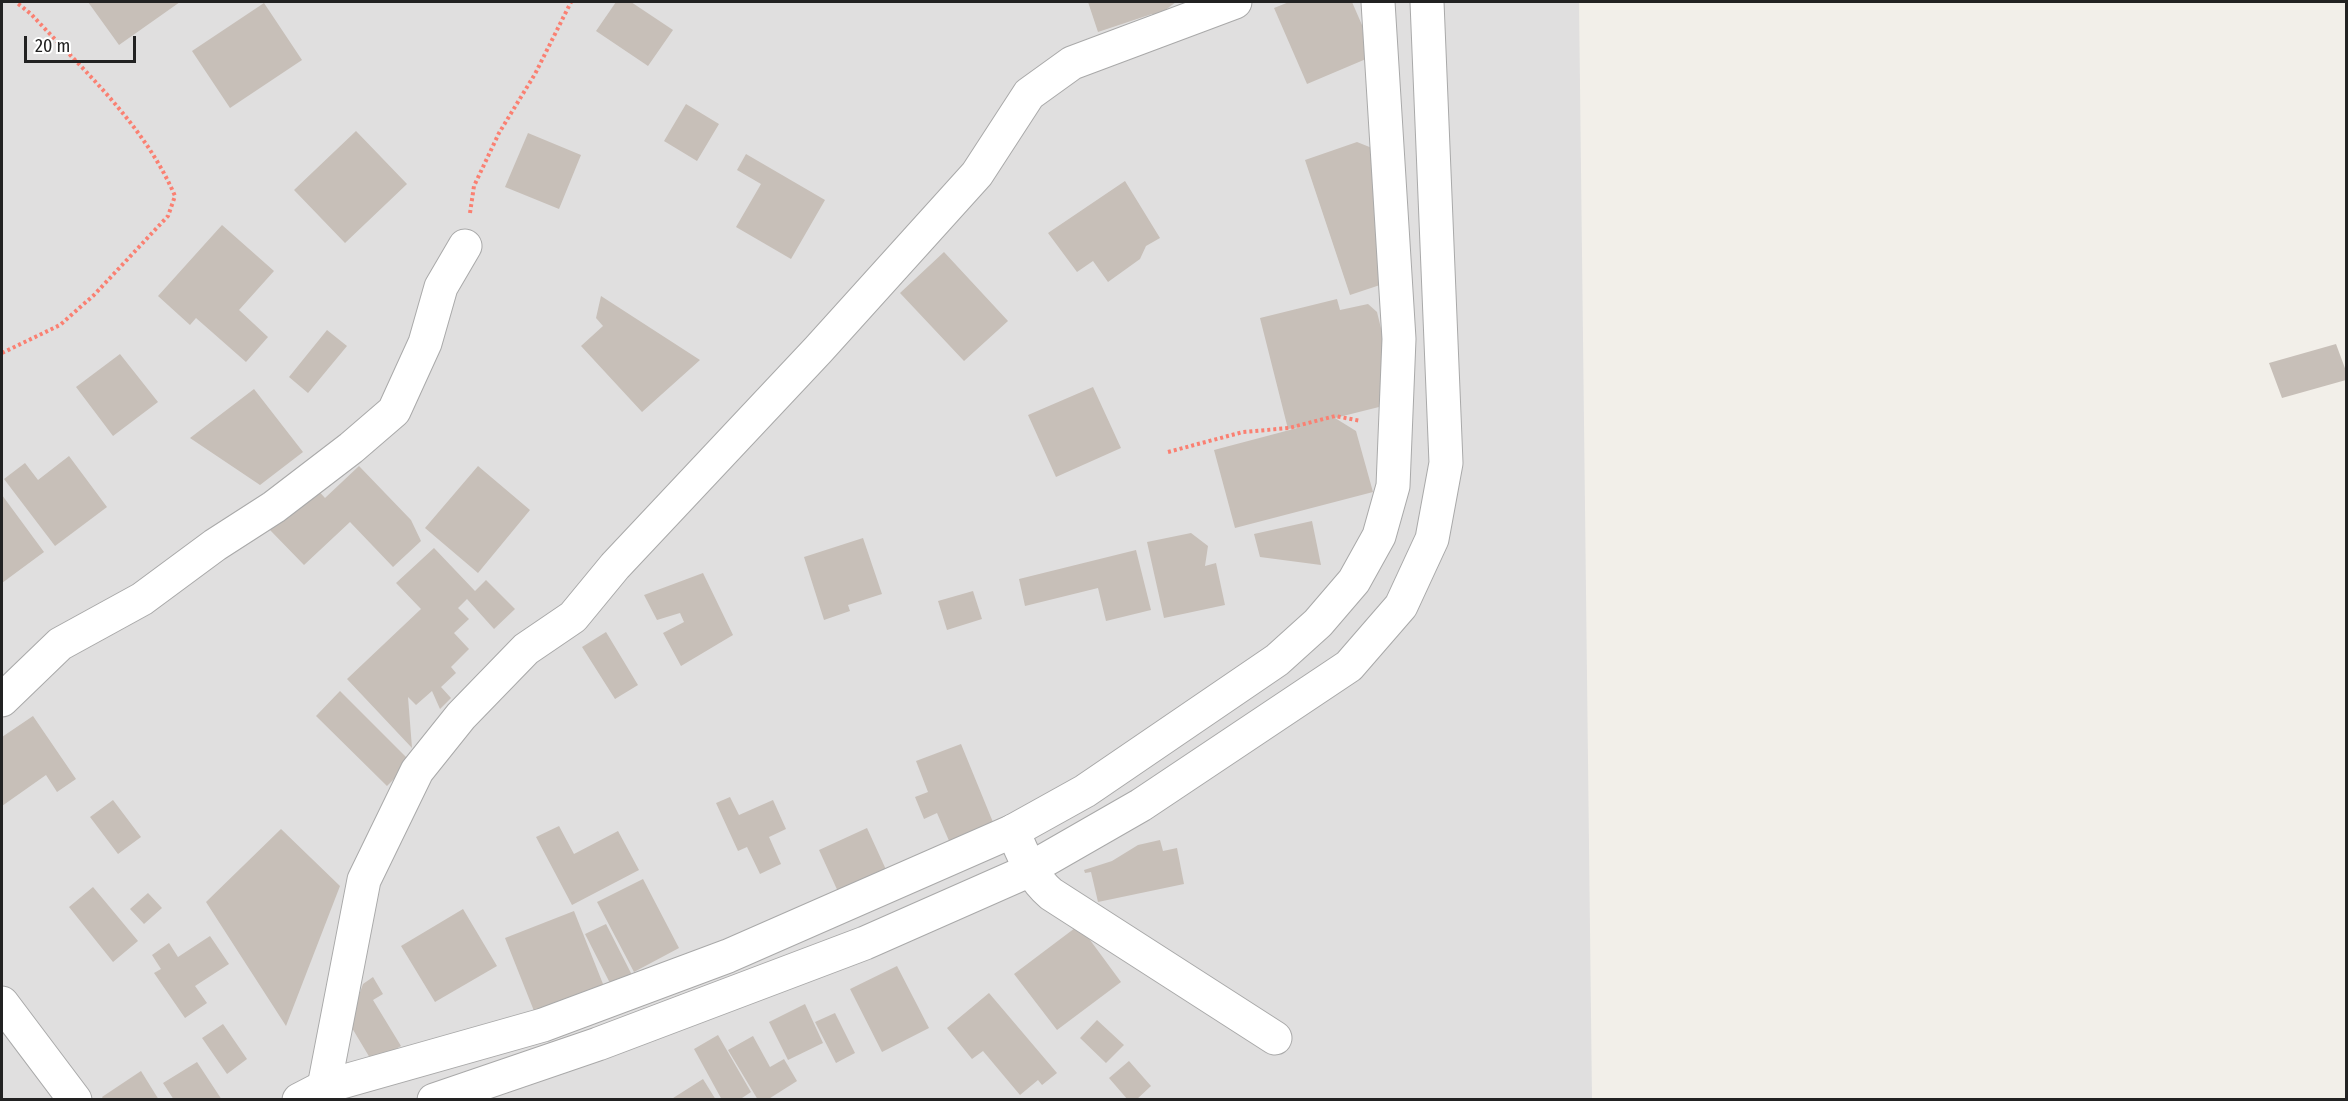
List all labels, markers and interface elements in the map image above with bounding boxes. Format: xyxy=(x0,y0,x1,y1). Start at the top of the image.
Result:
scale bar xyxy=(27,24,140,62)
text: 20 m xyxy=(35,35,70,57)

